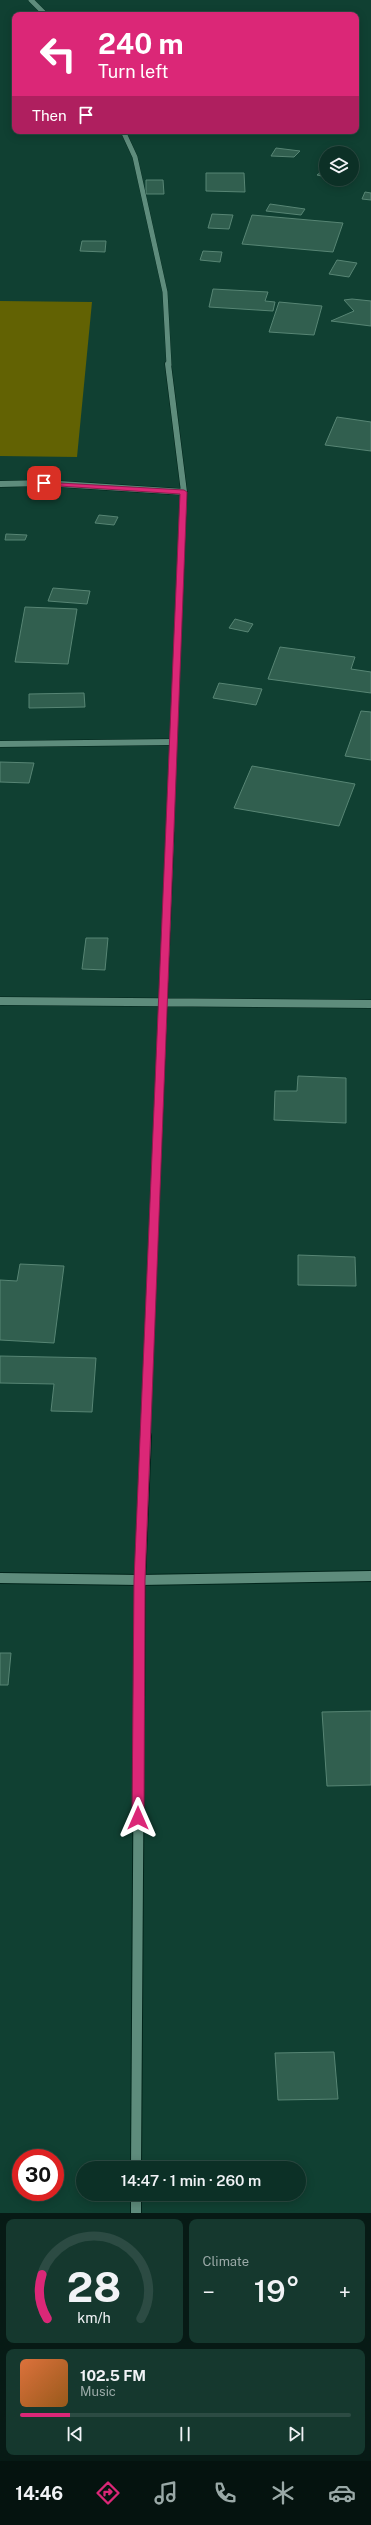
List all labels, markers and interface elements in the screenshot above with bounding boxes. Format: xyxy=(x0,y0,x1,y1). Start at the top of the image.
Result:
text: 240 m xyxy=(98,27,184,60)
icon: left xyxy=(32,28,84,80)
text: Turn left xyxy=(98,61,168,82)
icon: arrive xyxy=(75,104,97,126)
text: Then xyxy=(32,107,67,124)
map controls xyxy=(319,146,359,186)
button: layers xyxy=(319,146,359,186)
pin xyxy=(27,466,61,500)
icon: arrive xyxy=(33,472,55,494)
position arrow xyxy=(117,1797,159,1839)
speed limit sign: 30 xyxy=(12,2149,64,2201)
text: 14:47 · 1 min · 260 m xyxy=(121,2172,261,2189)
text: Climate xyxy=(203,2254,249,2269)
text: 28 xyxy=(67,2262,121,2311)
text: 19° xyxy=(254,2273,300,2309)
text: − xyxy=(203,2279,215,2305)
text: + xyxy=(339,2279,351,2305)
text: km/h xyxy=(77,2309,111,2326)
text: 102.5 FM xyxy=(80,2367,146,2384)
text: Music xyxy=(80,2384,116,2399)
icon: previous xyxy=(64,2423,86,2445)
icon: pause xyxy=(174,2423,196,2445)
icon: next xyxy=(285,2423,307,2445)
icon: directions xyxy=(94,2479,122,2507)
icon: music xyxy=(152,2479,180,2507)
icon: phone xyxy=(211,2479,239,2507)
icon: climate xyxy=(269,2479,297,2507)
icon: car xyxy=(328,2479,356,2507)
text: 14:46 xyxy=(15,2483,63,2504)

